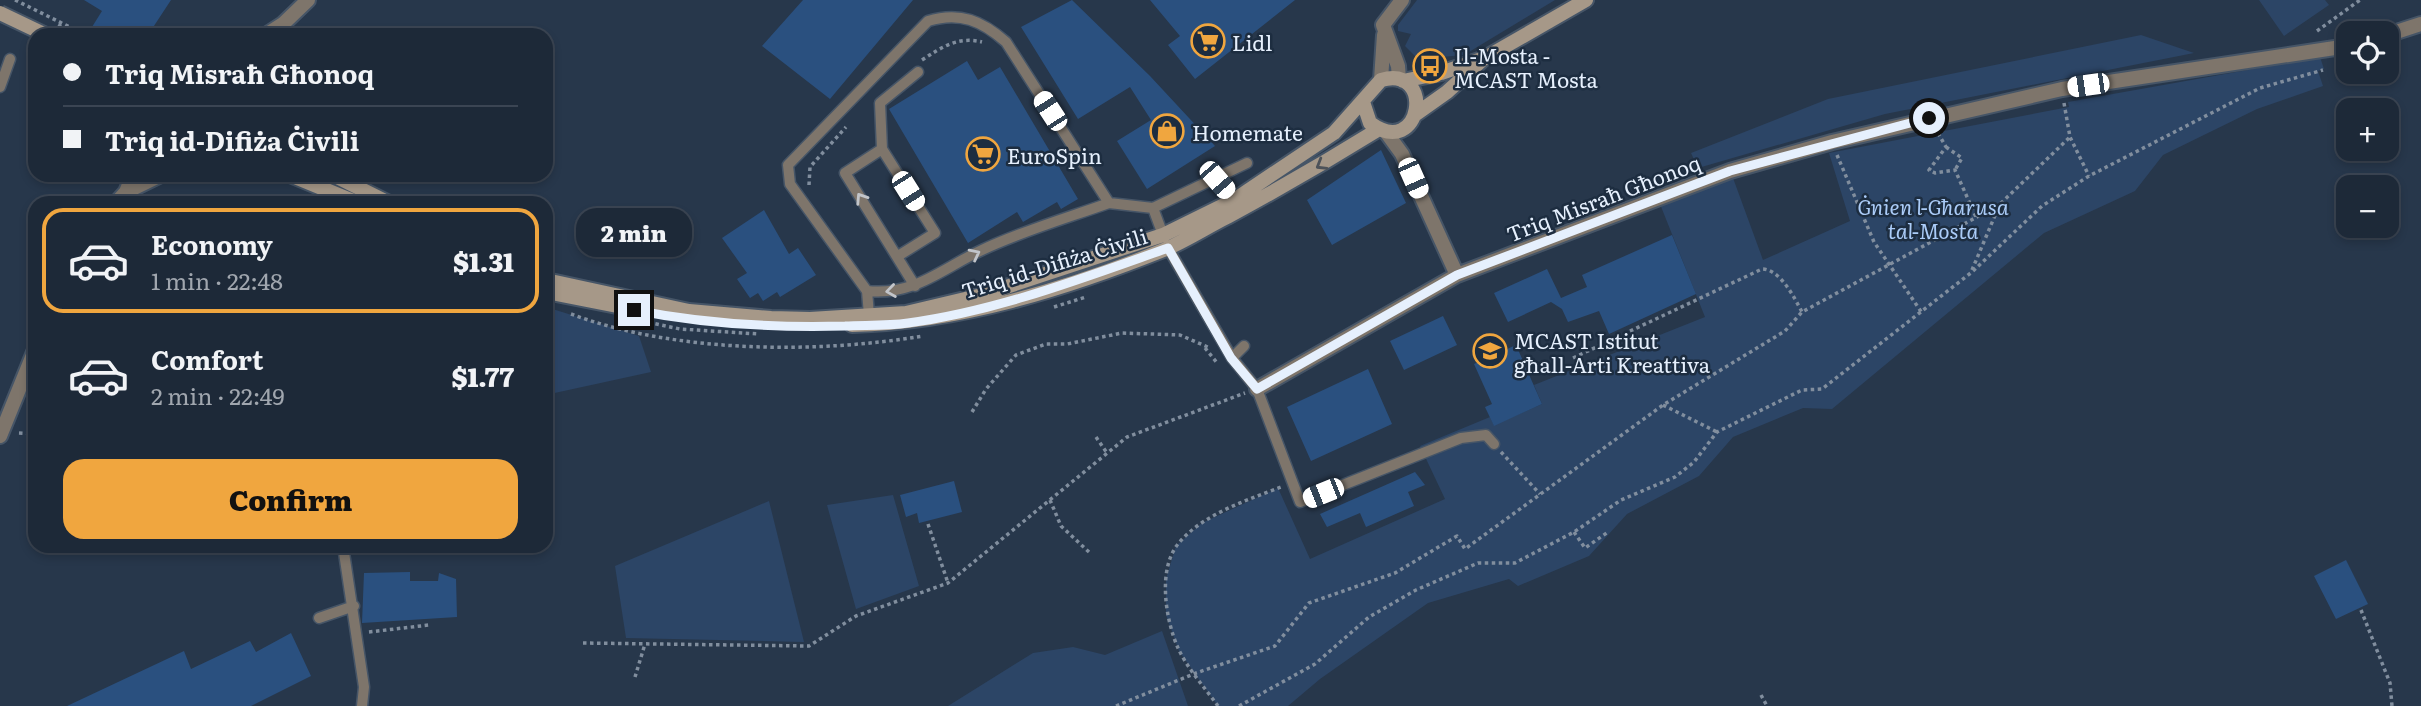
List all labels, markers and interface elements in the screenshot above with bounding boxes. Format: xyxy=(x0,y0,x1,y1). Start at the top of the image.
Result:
map controls xyxy=(2336,21,2399,238)
button: locate xyxy=(2336,21,2399,84)
supermarket icon: Lidl xyxy=(1189,22,1227,60)
place label: Lidl xyxy=(1232,26,1272,57)
place label: Il-Mosta - MCAST Mosta xyxy=(1454,39,1599,94)
bus stop icon: Il-Mosta - MCAST Mosta xyxy=(1411,47,1449,85)
text: Triq Misraħ Għonoq xyxy=(105,53,374,92)
car xyxy=(2066,72,2111,98)
car xyxy=(1030,88,1071,134)
button: + xyxy=(2336,98,2399,161)
route start xyxy=(1913,102,1945,134)
shop icon: Homemate xyxy=(1148,112,1186,150)
place label: Homemate xyxy=(1192,116,1303,147)
text: Triq id-Difiża Ċivili xyxy=(105,120,359,159)
supermarket icon: EuroSpin xyxy=(964,135,1002,173)
place label: EuroSpin xyxy=(1007,139,1102,170)
street label: Triq Misraħ Għonoq xyxy=(1501,146,1705,248)
car xyxy=(1395,155,1432,201)
one-way arrow xyxy=(1315,156,1328,169)
car xyxy=(1196,157,1239,203)
car xyxy=(888,168,929,214)
button: − xyxy=(2336,175,2399,238)
park label: Ġnien l-Għarusa tal-Mosta xyxy=(1857,190,2009,245)
one-way arrow xyxy=(857,193,870,206)
callout: 2 min xyxy=(576,208,692,258)
text: 2 min xyxy=(601,215,667,249)
street label: Triq id-Difiża Ċivili xyxy=(957,219,1151,305)
text: Economy xyxy=(151,224,273,263)
icon: car xyxy=(67,229,130,292)
text: $1.31 xyxy=(453,241,514,280)
one-way arrow xyxy=(968,248,980,262)
text: 1 min · 22:48 xyxy=(151,263,283,297)
one-way arrow xyxy=(885,283,897,298)
route end xyxy=(618,294,650,326)
place label: MCAST Istitut għall-Arti Kreattiva xyxy=(1514,324,1711,379)
school or university icon: MCAST Istitut għall-Arti Kreattiva xyxy=(1471,332,1509,370)
text: Comfort xyxy=(151,339,263,378)
icon: car xyxy=(67,344,130,407)
text: $1.77 xyxy=(451,356,514,395)
text: 2 min · 22:49 xyxy=(151,378,285,412)
button: Confirm xyxy=(63,459,518,539)
car xyxy=(1300,475,1347,511)

